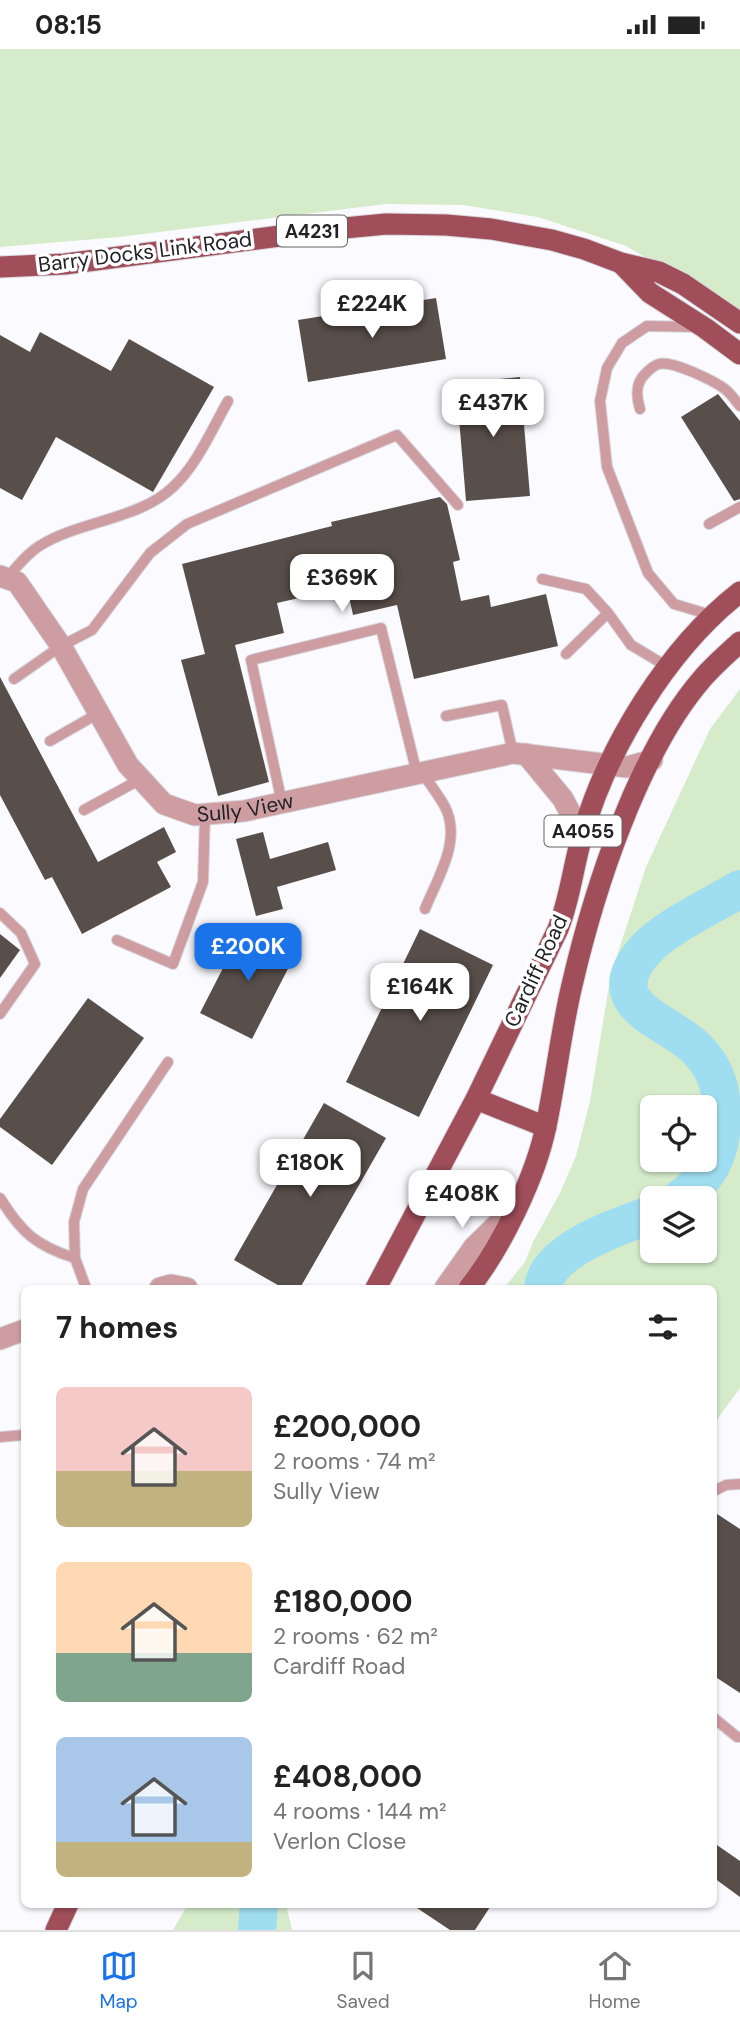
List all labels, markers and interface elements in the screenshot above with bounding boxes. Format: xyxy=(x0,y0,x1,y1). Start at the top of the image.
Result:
text: 08:15 xyxy=(35,8,102,42)
road number: A4231 xyxy=(277,215,347,247)
street label: Barry Docks Link Road xyxy=(37,225,253,279)
pin: £224K xyxy=(323,281,421,340)
text: £224K xyxy=(337,288,407,318)
pin: £437K xyxy=(444,379,542,439)
text: £437K xyxy=(458,387,528,417)
pin: £369K xyxy=(293,554,391,614)
text: £369K xyxy=(306,562,378,592)
street label: Sully View xyxy=(196,787,296,829)
road number: A4055 xyxy=(544,815,622,846)
street label: Cardiff Road xyxy=(498,910,574,1032)
pin: £200K xyxy=(199,923,297,983)
text: £200K xyxy=(211,931,286,961)
pin: £164K xyxy=(371,963,469,1023)
text: £164K xyxy=(386,971,454,1001)
map controls xyxy=(640,1095,717,1263)
button: locate xyxy=(640,1095,717,1172)
pin: £180K xyxy=(261,1139,359,1199)
text: £180K xyxy=(276,1147,344,1177)
pin: £408K xyxy=(413,1171,511,1230)
text: £408K xyxy=(424,1178,500,1208)
button: layers xyxy=(640,1186,717,1263)
text: 7 homes xyxy=(56,1308,178,1347)
icon: filters xyxy=(644,1308,682,1346)
text: £200,000 xyxy=(273,1407,421,1446)
icon: home xyxy=(112,1415,196,1499)
text: 2 rooms · 74 m² xyxy=(273,1446,436,1476)
text: Sully View xyxy=(273,1476,380,1506)
text: £180,000 xyxy=(273,1582,413,1621)
icon: home xyxy=(112,1590,196,1674)
text: 2 rooms · 62 m² xyxy=(273,1621,438,1651)
text: Cardiff Road xyxy=(273,1651,405,1681)
text: £408,000 xyxy=(273,1757,422,1796)
icon: home xyxy=(112,1765,196,1849)
text: 4 rooms · 144 m² xyxy=(273,1796,447,1826)
text: Verlon Close xyxy=(273,1826,406,1856)
tab: Map xyxy=(99,1947,138,2014)
tab: Saved xyxy=(337,1947,390,2014)
tab: Home xyxy=(589,1947,641,2014)

